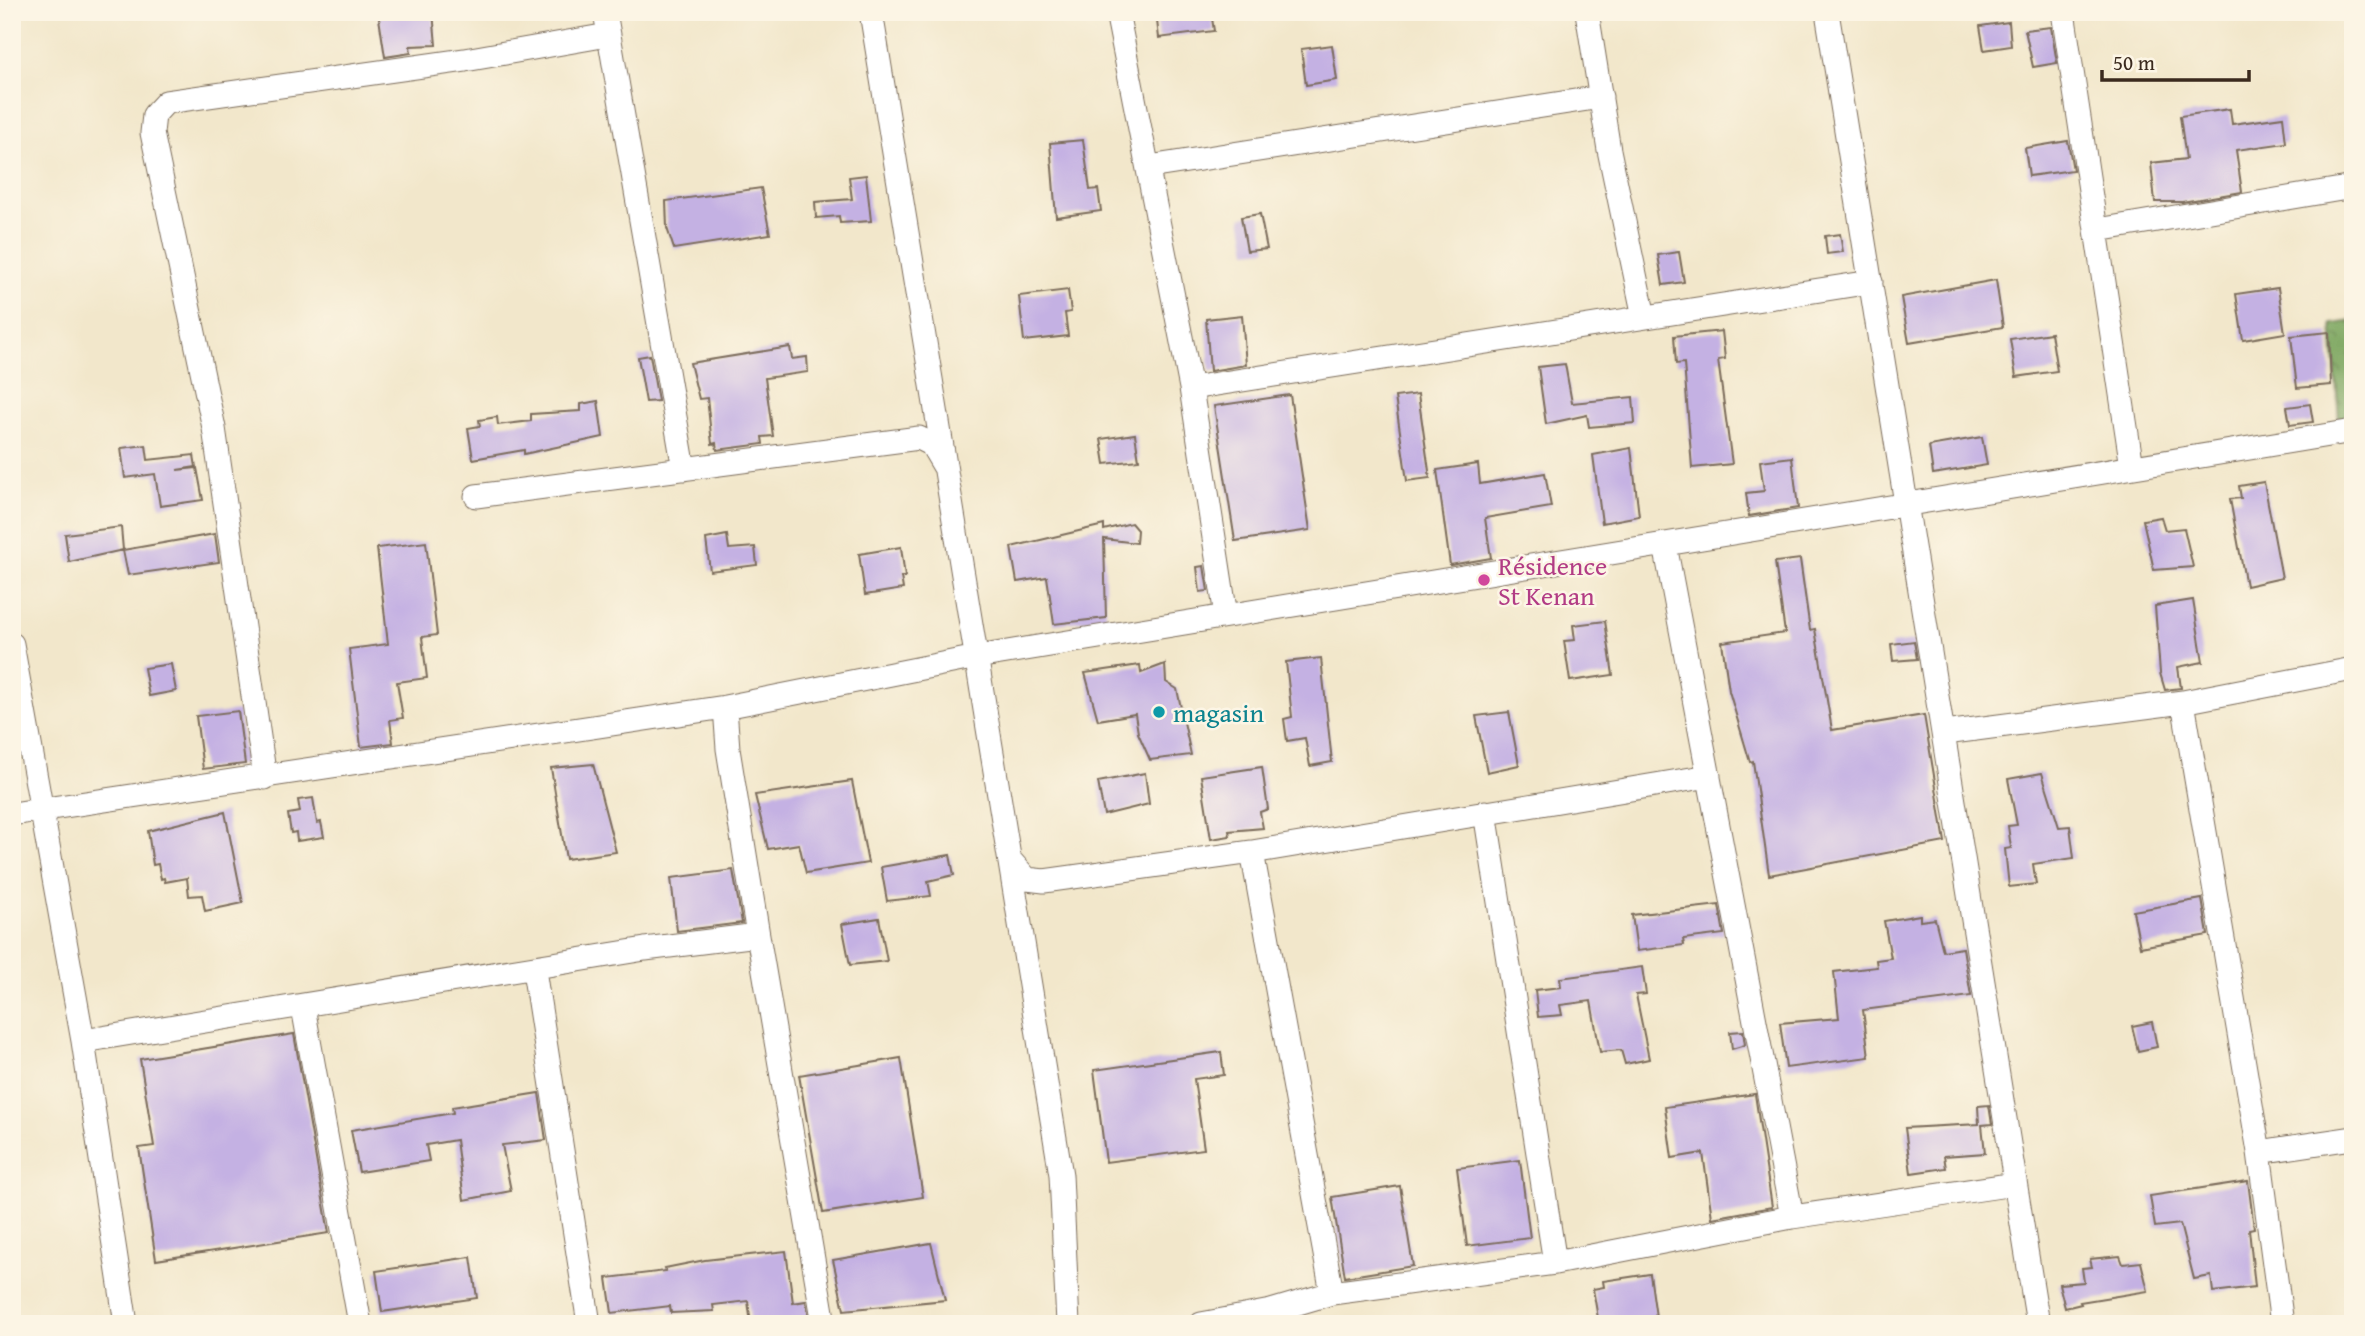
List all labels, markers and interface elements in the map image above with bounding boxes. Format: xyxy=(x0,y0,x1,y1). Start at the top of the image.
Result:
scale bar xyxy=(2102,38,2250,82)
text: 50 m xyxy=(2113,47,2155,78)
place label: Résidence St Kenan xyxy=(1498,546,1607,615)
marker: Résidence St Kenan xyxy=(1476,572,1492,588)
place label: magasin xyxy=(1173,693,1264,732)
marker: magasin xyxy=(1151,704,1167,720)

